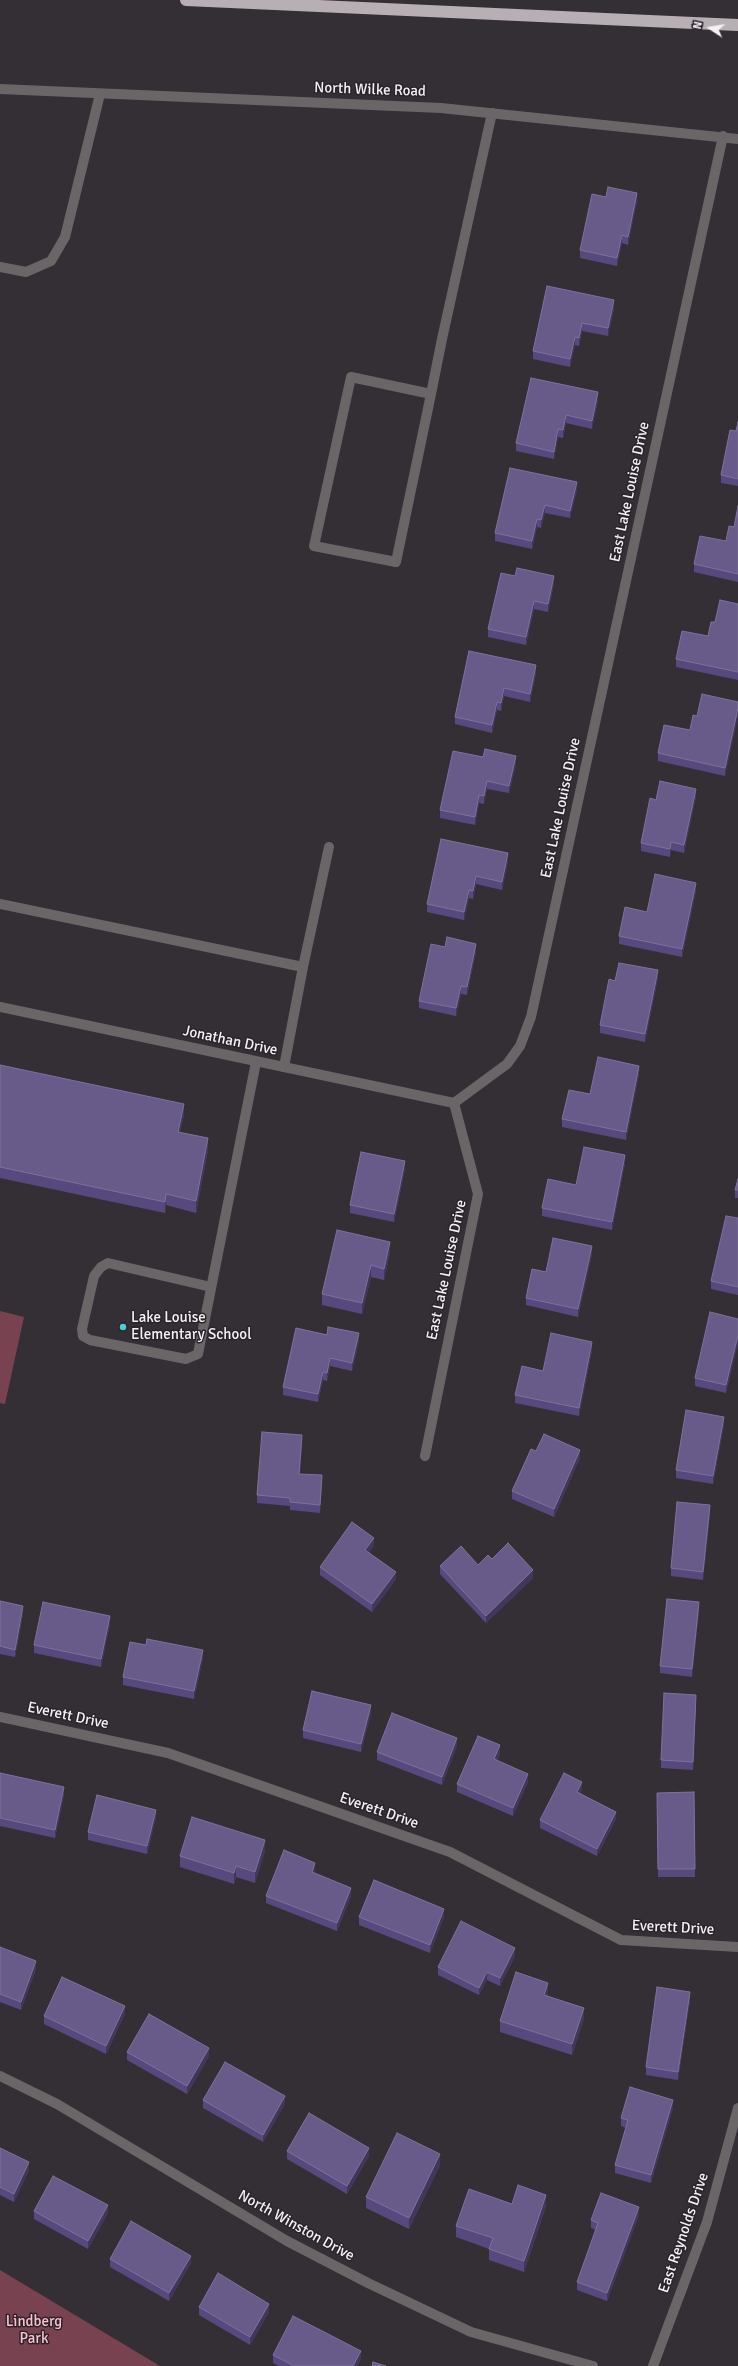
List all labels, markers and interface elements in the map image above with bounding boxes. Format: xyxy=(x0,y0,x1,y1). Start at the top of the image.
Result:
north arrow xyxy=(690,8,730,48)
text: N xyxy=(691,20,705,30)
street label: North Wilke Road xyxy=(314,79,426,101)
street label: East Lake Louise Drive xyxy=(606,420,654,564)
street label: East Lake Louise Drive xyxy=(537,736,585,880)
street label: Jonathan Drive xyxy=(181,1022,279,1060)
street label: East Lake Louise Drive xyxy=(423,1198,471,1342)
place label: Lake Louise Elementary School xyxy=(131,1309,252,1344)
marker: Lake Louise Elementary School xyxy=(118,1322,128,1332)
street label: Everett Drive xyxy=(26,1699,110,1733)
street label: Everett Drive xyxy=(337,1789,421,1833)
street label: Everett Drive xyxy=(631,1917,715,1939)
street label: East Reynolds Drive xyxy=(655,2171,713,2295)
street label: North Winston Drive xyxy=(235,2187,357,2265)
park label: Lindberg Park xyxy=(6,2313,62,2348)

